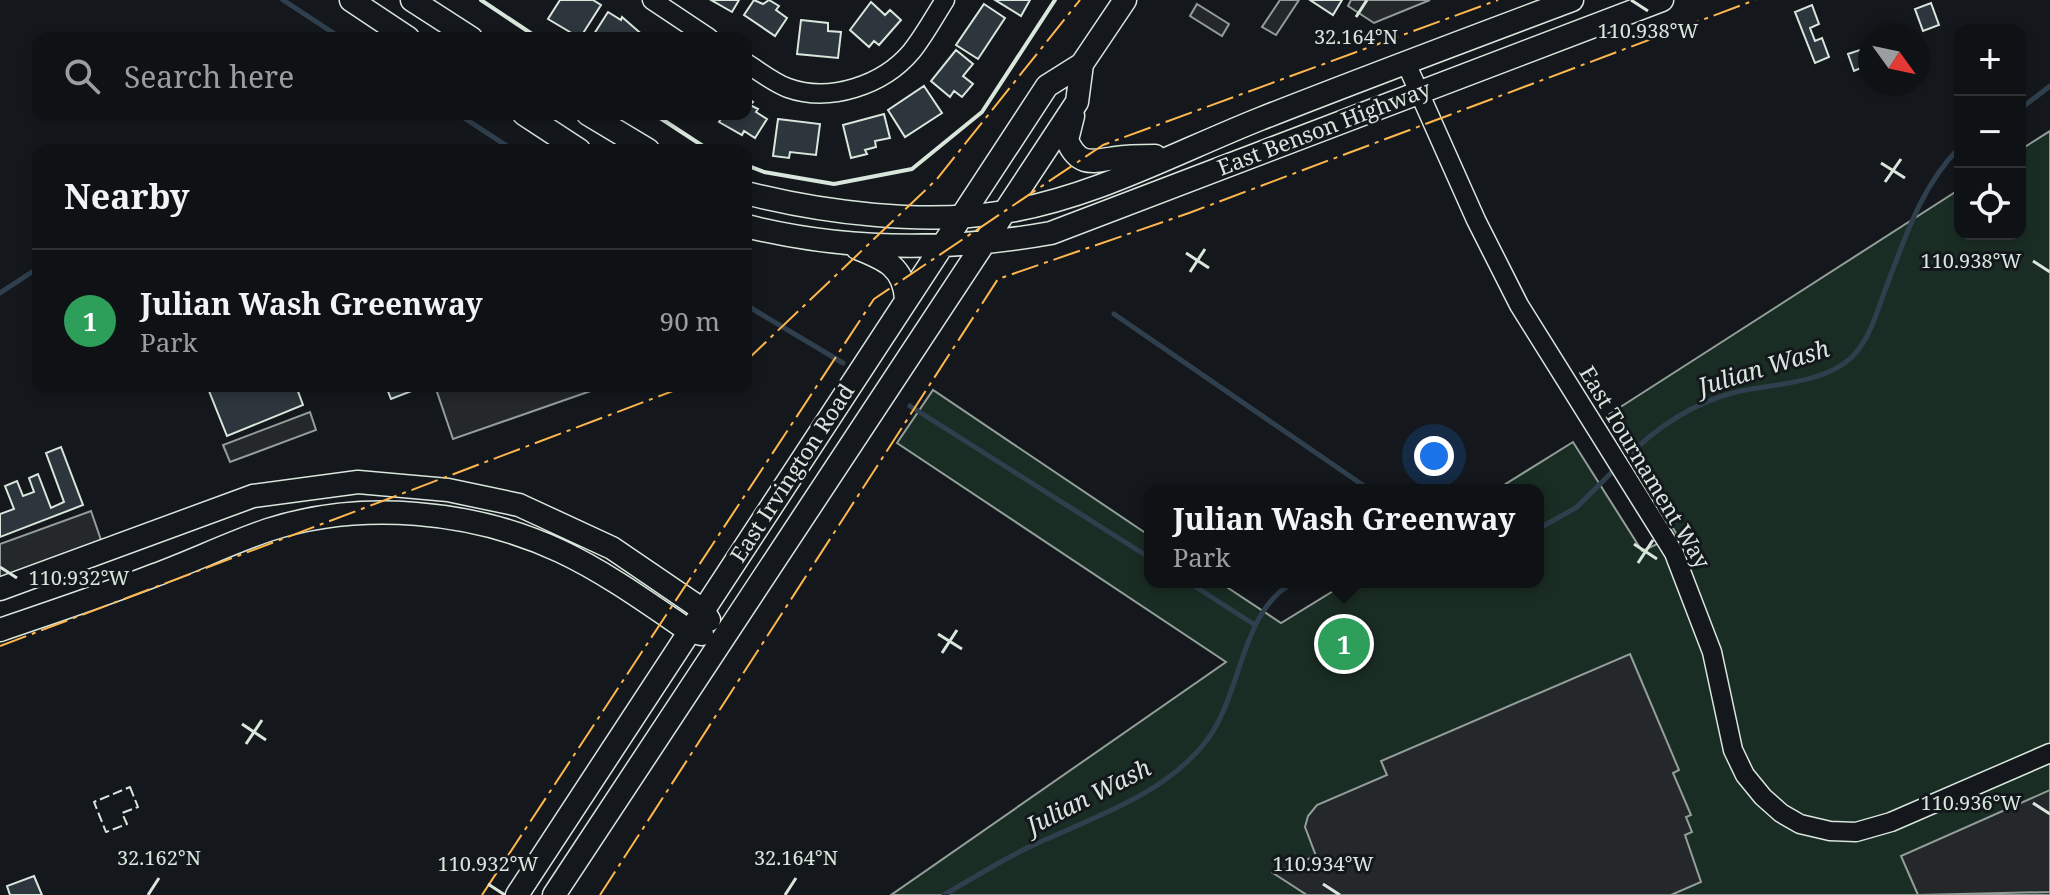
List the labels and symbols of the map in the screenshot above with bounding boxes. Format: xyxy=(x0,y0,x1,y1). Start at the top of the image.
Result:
text: 110.938°W xyxy=(1597,17,1699,44)
text: 32.164°N xyxy=(1314,23,1398,50)
north arrow xyxy=(1858,24,1930,96)
street label: East Benson Highway xyxy=(1213,72,1435,182)
text: 110.938°W xyxy=(1920,247,2022,274)
water label: Julian Wash xyxy=(1690,331,1833,403)
street label: East Tournament Way xyxy=(1573,360,1719,574)
street label: East Irvington Road xyxy=(722,377,860,567)
your location xyxy=(1414,436,1454,476)
text: 110.932°W xyxy=(28,564,130,591)
pin: 1 xyxy=(1318,614,1370,674)
water label: Julian Wash xyxy=(1017,750,1156,843)
text: 110.936°W xyxy=(1920,789,2022,816)
text: 32.162°N xyxy=(117,844,201,871)
text: 32.164°N xyxy=(754,844,838,871)
text: 110.932°W xyxy=(437,850,539,877)
text: 110.934°W xyxy=(1272,850,1374,877)

